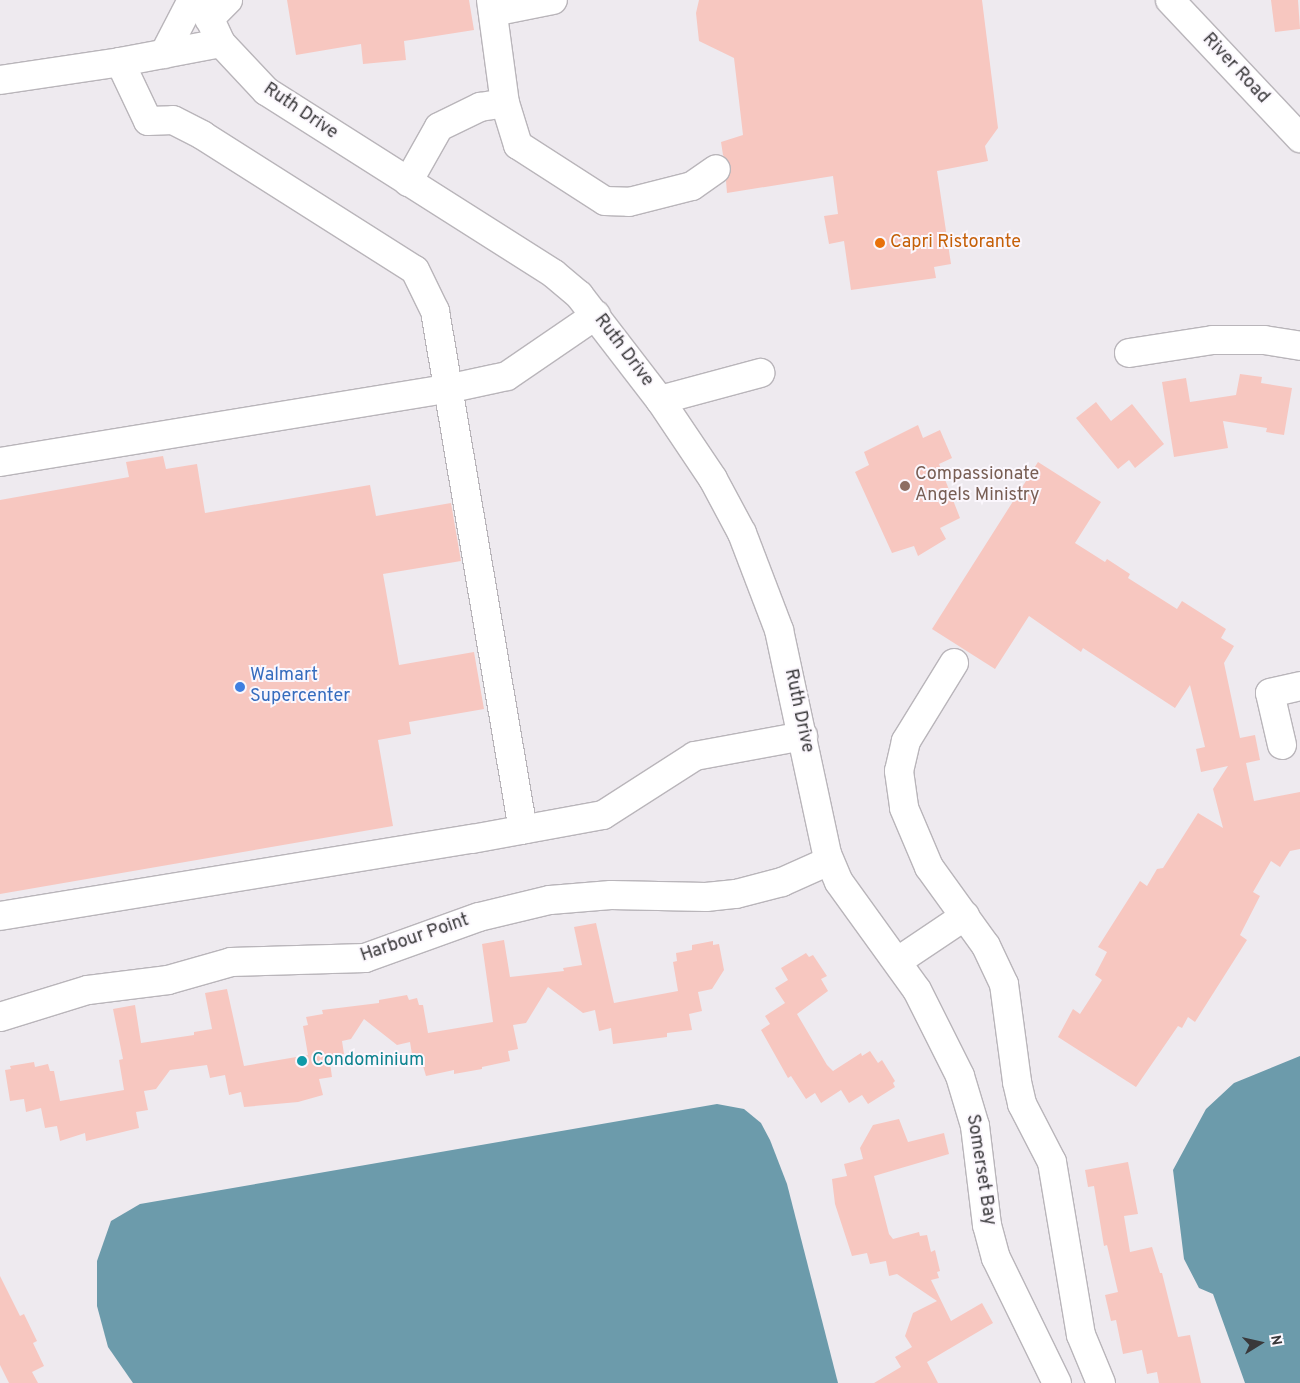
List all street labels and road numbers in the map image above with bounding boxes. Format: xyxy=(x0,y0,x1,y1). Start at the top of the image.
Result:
street label: River Road xyxy=(1197,29,1273,109)
street label: Ruth Drive xyxy=(259,79,341,145)
street label: Ruth Drive xyxy=(589,310,657,392)
street label: Ruth Drive xyxy=(779,667,817,755)
street label: Harbour Point xyxy=(358,910,472,968)
street label: Somerset Bay xyxy=(961,1113,999,1227)

